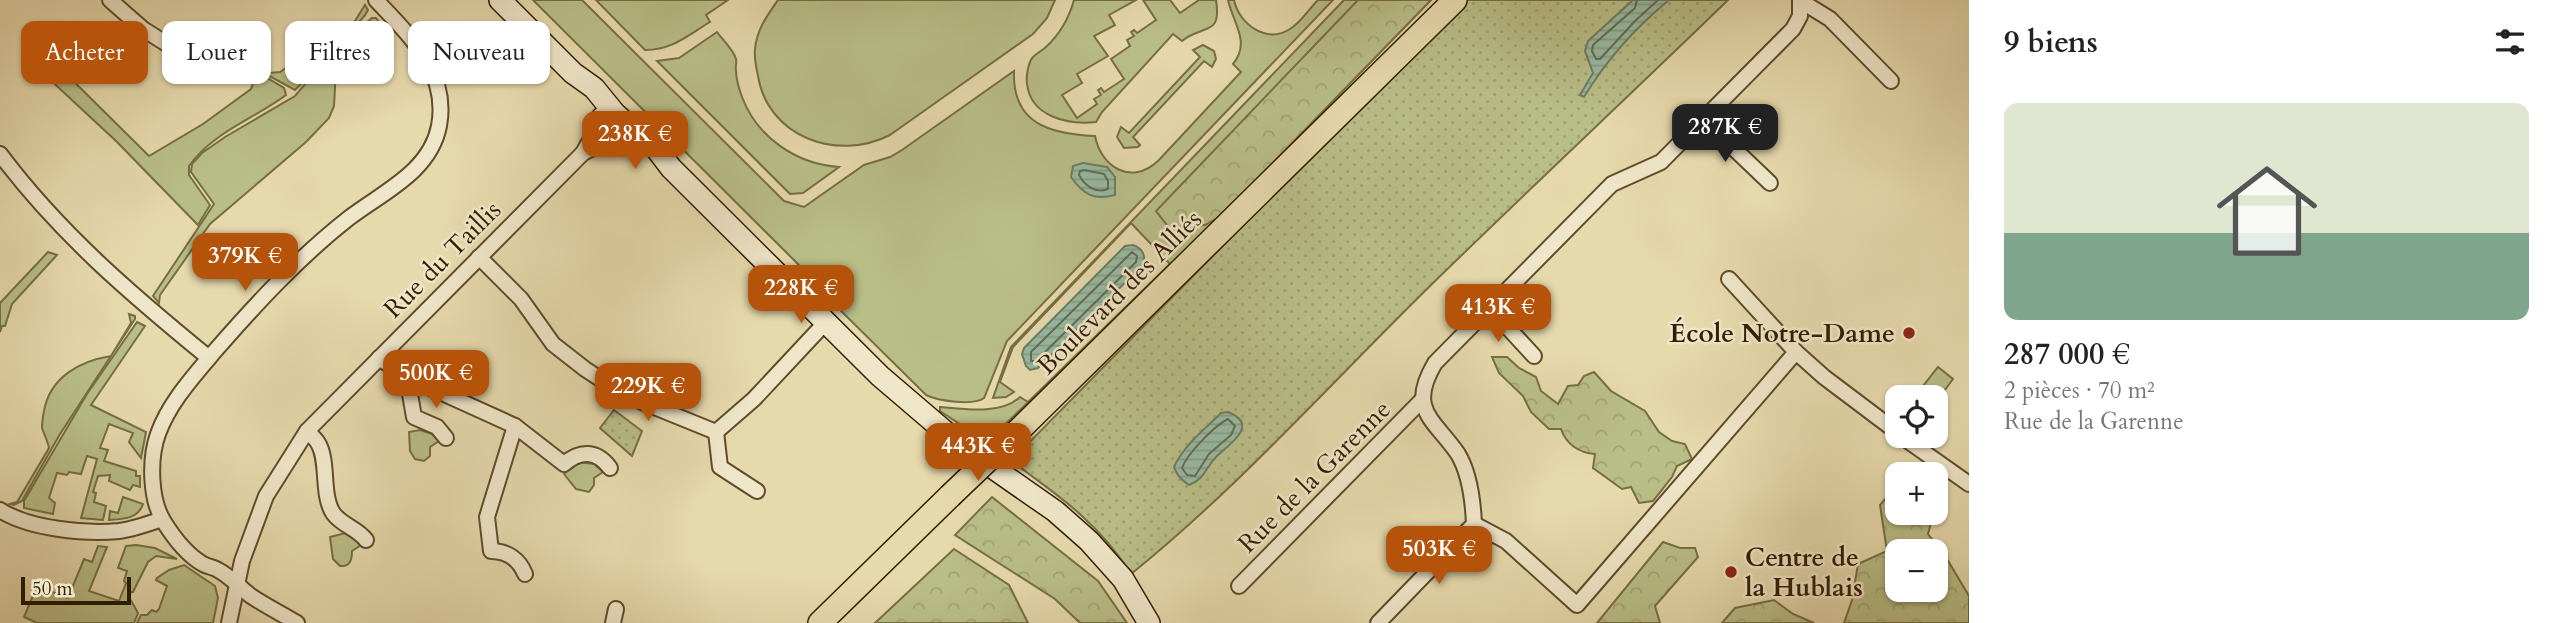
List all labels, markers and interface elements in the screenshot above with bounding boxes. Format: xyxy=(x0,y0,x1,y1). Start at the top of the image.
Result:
chip: Acheter xyxy=(21,21,148,84)
chip: Louer xyxy=(162,21,271,84)
chip: Filtres xyxy=(285,21,394,84)
chip: Nouveau xyxy=(408,21,550,84)
text: 9 biens xyxy=(2004,22,2098,63)
icon: filters xyxy=(2491,23,2529,61)
pin: 287K € xyxy=(1668,104,1782,164)
pin: 238K € xyxy=(578,111,692,171)
text: 287K € xyxy=(1688,111,1762,142)
text: 238K € xyxy=(598,118,672,149)
icon: home xyxy=(2204,148,2330,274)
street label: Rue du Taillis xyxy=(376,193,509,326)
street label: Boulevard des Alliés xyxy=(1029,202,1210,383)
pin: 379K € xyxy=(188,233,302,293)
text: 379K € xyxy=(208,240,282,271)
pin: 228K € xyxy=(744,266,858,325)
text: 228K € xyxy=(764,272,838,303)
pin: 413K € xyxy=(1441,284,1555,344)
text: 413K € xyxy=(1461,291,1535,322)
place label: École Notre-Dame xyxy=(1669,316,1895,351)
marker: École Notre-Dame xyxy=(1901,325,1917,341)
text: 287 000 € xyxy=(2004,334,2130,375)
pin: 500K € xyxy=(379,350,493,410)
text: 500K € xyxy=(399,357,473,388)
pin: 229K € xyxy=(591,364,705,423)
text: 229K € xyxy=(611,370,685,401)
text: 2 pièces · 70 m² xyxy=(2004,375,2155,406)
map controls xyxy=(1885,385,1948,602)
button: locate xyxy=(1885,385,1948,448)
street label: Rue de la Garenne xyxy=(1230,392,1398,560)
text: Rue de la Garenne xyxy=(2004,406,2184,437)
pin: 443K € xyxy=(921,424,1035,483)
text: 443K € xyxy=(941,430,1015,461)
button: + xyxy=(1885,462,1948,525)
pin: 503K € xyxy=(1382,526,1496,586)
text: 503K € xyxy=(1402,533,1476,564)
button: − xyxy=(1885,539,1948,602)
place label: Centre de la Hublais xyxy=(1745,540,1863,605)
marker: Centre de la Hublais xyxy=(1723,564,1739,580)
scale bar xyxy=(21,574,131,606)
text: 50 m xyxy=(32,576,73,602)

